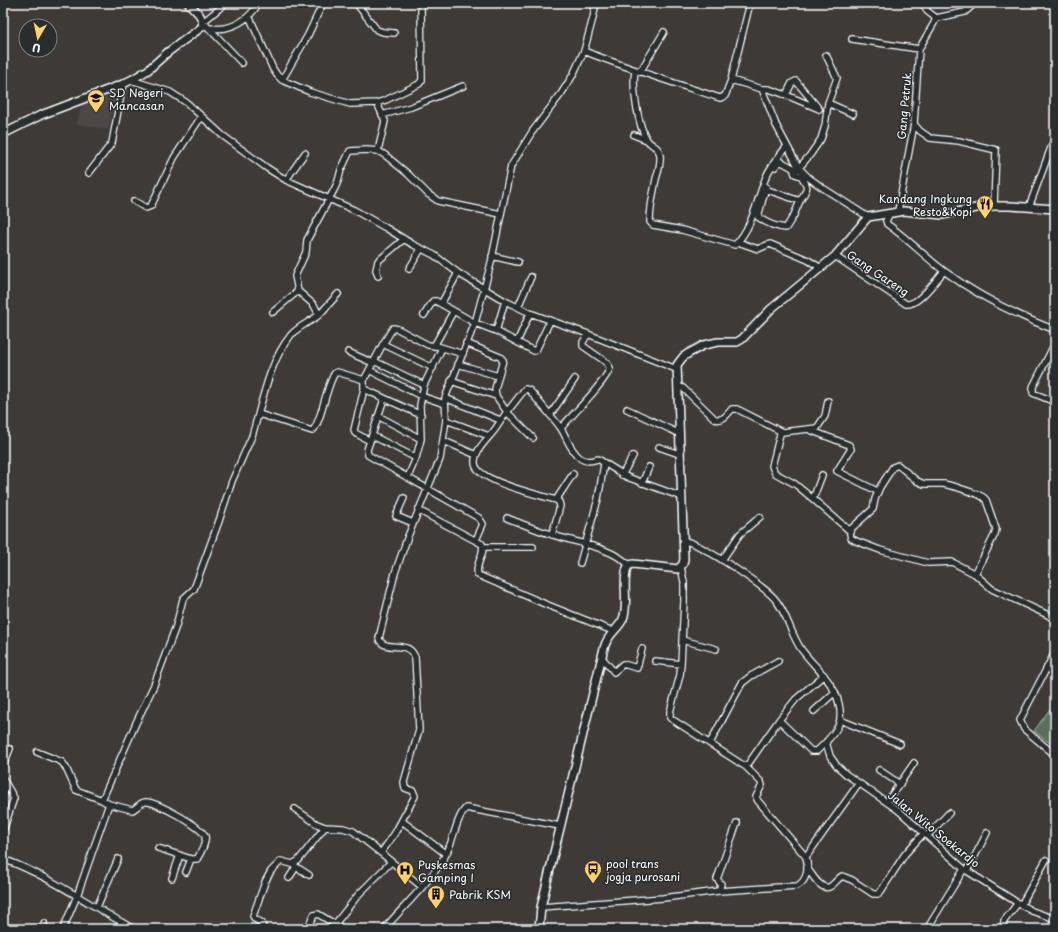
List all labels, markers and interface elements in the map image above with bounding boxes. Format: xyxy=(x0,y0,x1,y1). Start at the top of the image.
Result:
north arrow xyxy=(18,18,58,58)
text: U xyxy=(31,39,42,57)
street label: Gang Petruk xyxy=(893,72,915,140)
place label: SD Negeri Mancasan xyxy=(109,84,164,114)
school or university icon: SD Negeri Mancasan xyxy=(86,88,106,113)
place label: Kandang Ingkung Resto&Kopi xyxy=(879,190,972,220)
restaurant icon: Kandang Ingkung Resto&Kopi xyxy=(975,194,995,219)
street label: Gang Gareng xyxy=(843,246,913,300)
street label: Jalan Wito Soekardjo xyxy=(884,787,984,871)
place label: pool trans jogja purosani xyxy=(605,855,680,885)
place label: Puskesmas Gamping I xyxy=(418,856,475,886)
bus stop icon: pool trans jogja purosani xyxy=(583,859,603,884)
hospital icon: Puskesmas Gamping I xyxy=(395,860,415,885)
building icon: Pabrik KSM xyxy=(426,884,446,909)
place label: Pabrik KSM xyxy=(449,886,511,903)

